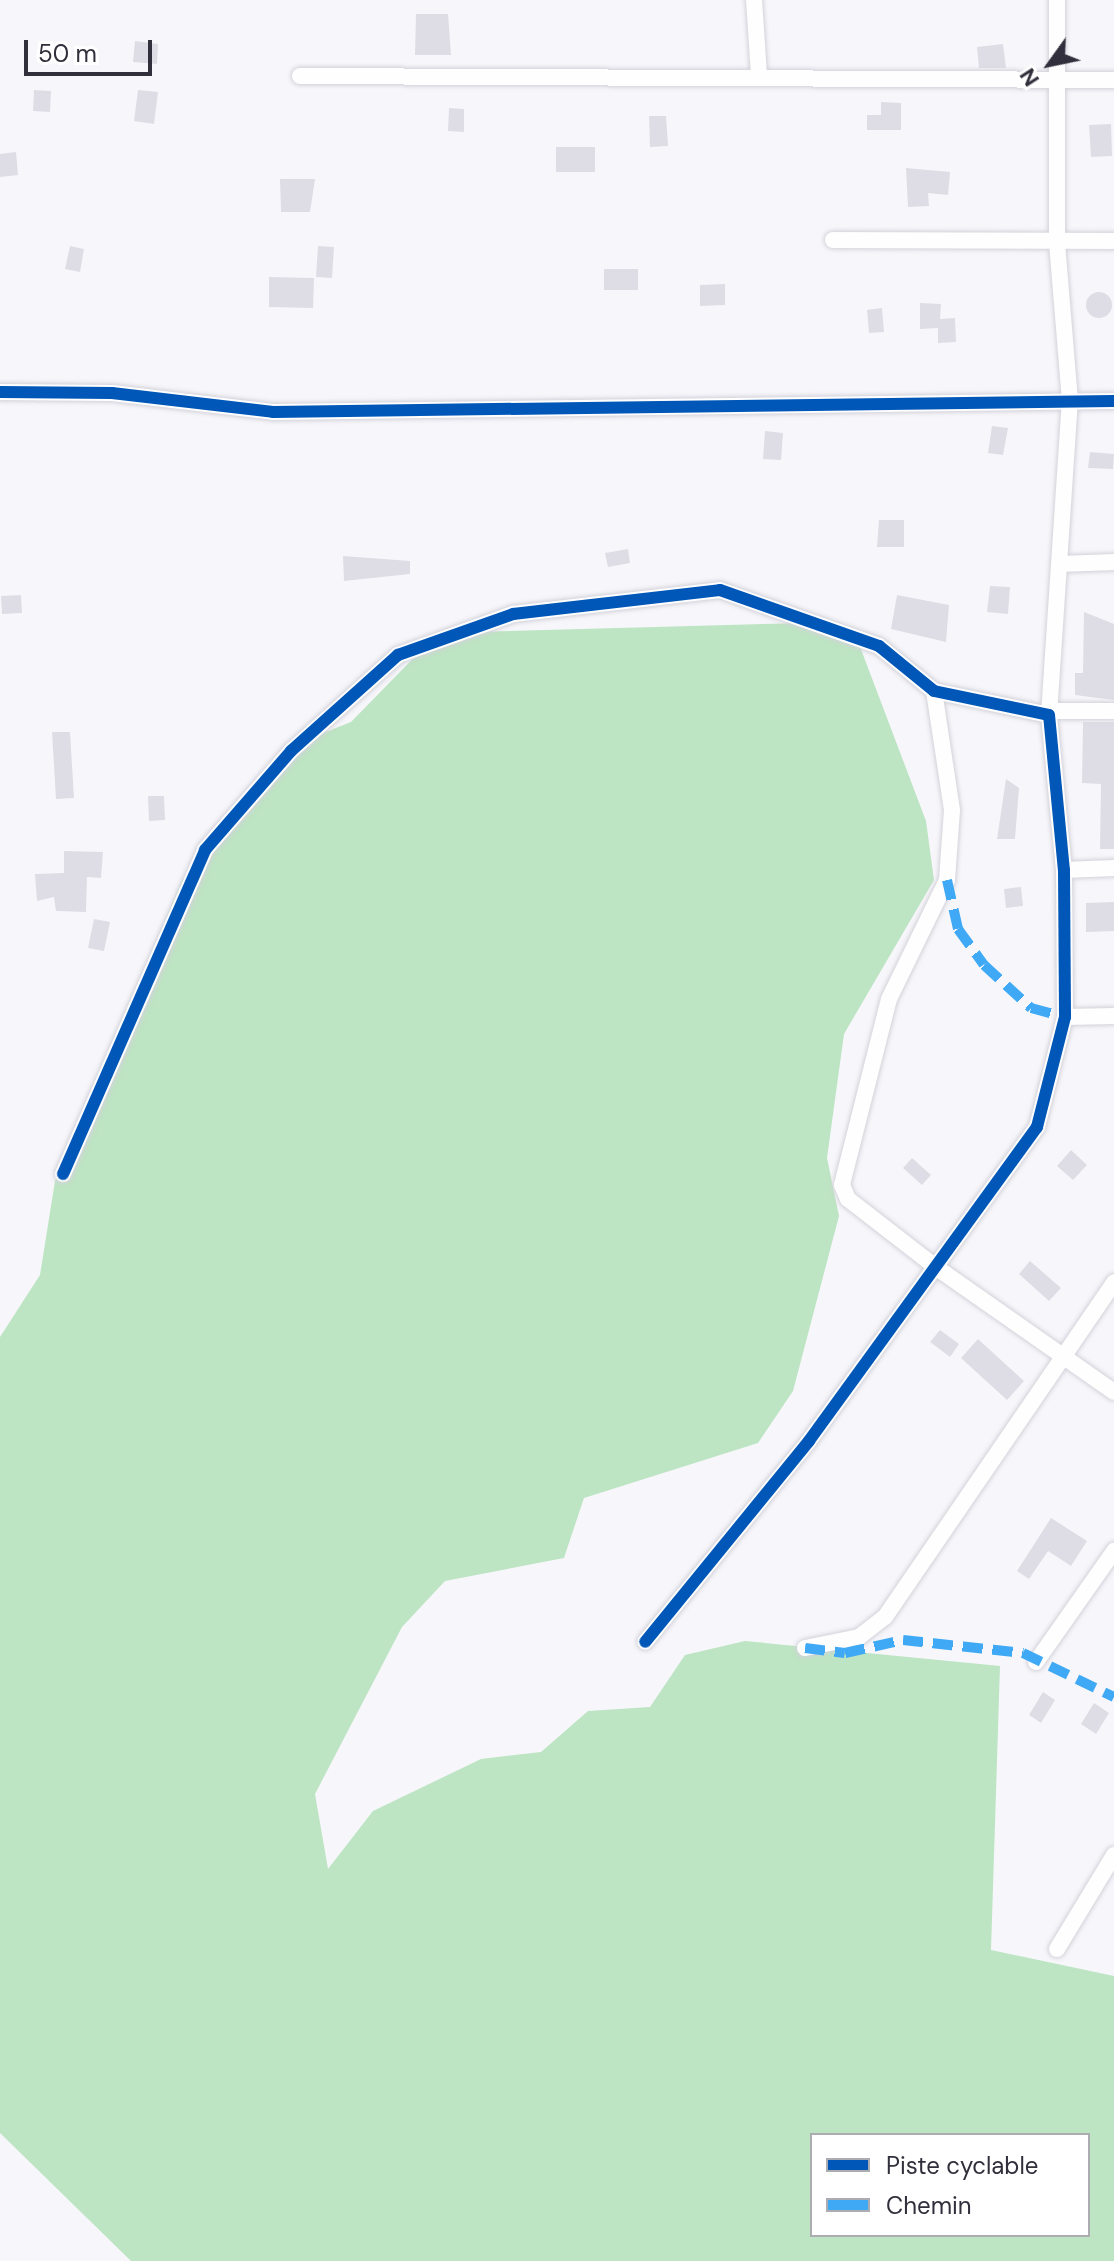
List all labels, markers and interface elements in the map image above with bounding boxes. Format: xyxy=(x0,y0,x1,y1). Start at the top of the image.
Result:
scale bar xyxy=(28,24,156,74)
north arrow xyxy=(1010,24,1090,104)
text: 50 m xyxy=(38,38,97,69)
text: N xyxy=(1013,63,1046,92)
legend xyxy=(810,2133,1090,2237)
text: Piste cyclable xyxy=(886,2150,1038,2181)
text: Chemin xyxy=(886,2190,972,2221)

